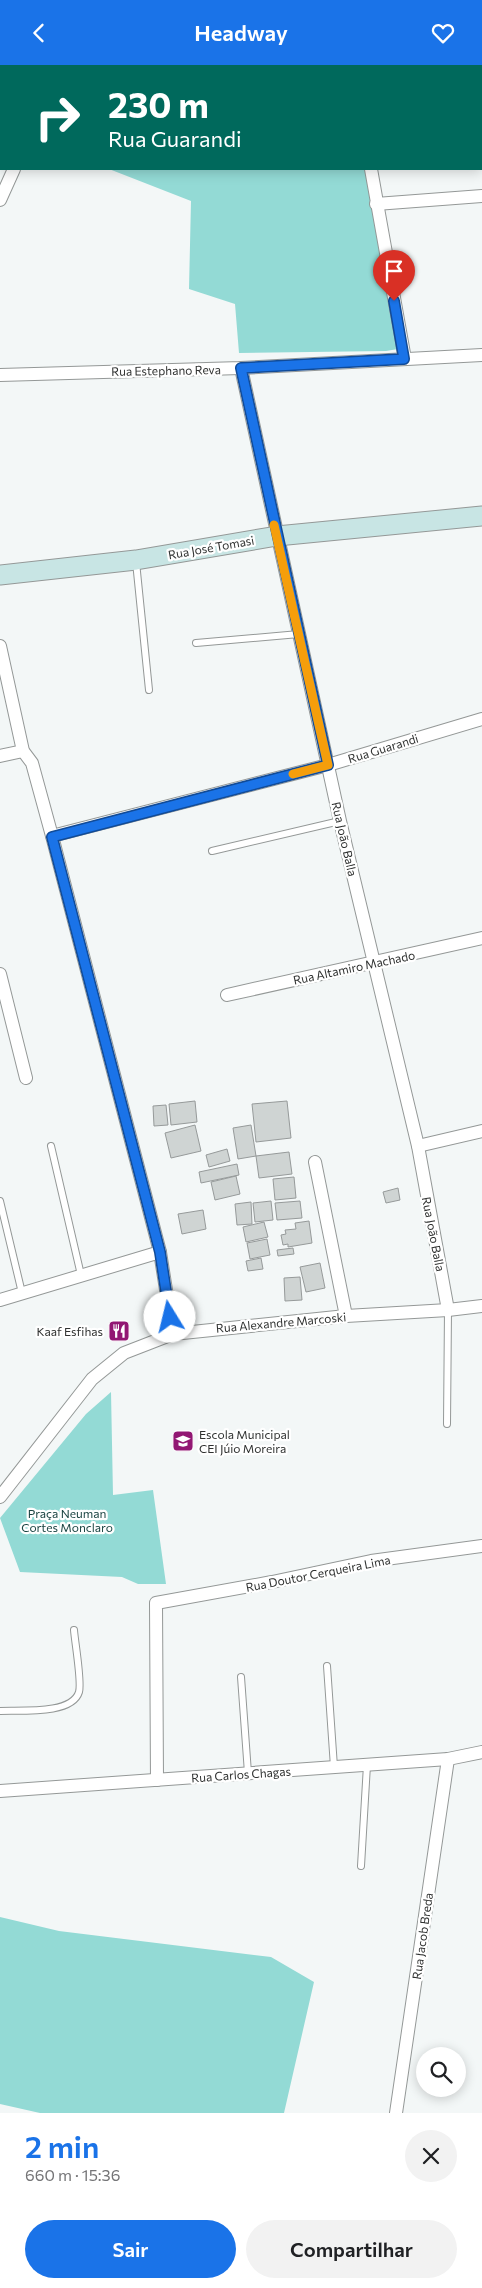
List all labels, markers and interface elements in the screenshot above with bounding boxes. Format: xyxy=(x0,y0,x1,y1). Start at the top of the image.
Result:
icon: back xyxy=(25,19,53,47)
text: Headway xyxy=(194,19,288,46)
icon: heart xyxy=(429,19,457,47)
text: 230 m xyxy=(108,82,209,125)
icon: right xyxy=(25,85,90,150)
text: Rua Guarandi xyxy=(108,125,242,152)
pin xyxy=(373,250,415,301)
icon: arrive xyxy=(380,257,408,285)
street label: Rua Estephano Reva xyxy=(111,362,221,378)
street label: Rua José Tomasi xyxy=(167,533,255,562)
street label: Rua Guarandi xyxy=(346,731,420,765)
street label: Rua João Balla xyxy=(329,800,360,878)
street label: Rua Altamiro Machado xyxy=(292,947,416,987)
street label: Rua João Balla xyxy=(419,1195,448,1273)
position arrow xyxy=(143,1290,195,1342)
street label: Rua Alexandre Marcoski xyxy=(215,1309,347,1335)
restaurant icon: Kaaf Esfihas xyxy=(107,1319,131,1343)
place label: Kaaf Esfihas xyxy=(36,1324,103,1338)
place label: Escola Municipal CEI Júio Moreira xyxy=(199,1427,290,1456)
school or university icon: Escola Municipal CEI Júio Moreira xyxy=(171,1429,195,1453)
park label: Praça Neuman Cortes Monclaro xyxy=(21,1506,113,1534)
street label: Rua Doutor Cerqueira Lima xyxy=(244,1552,392,1594)
street label: Rua Carlos Chagas xyxy=(191,1764,291,1784)
street label: Rua Jacob Breda xyxy=(409,1892,436,1980)
map controls xyxy=(416,2047,466,2097)
button: search xyxy=(416,2047,466,2097)
text: 2 min xyxy=(25,2127,99,2164)
button: close xyxy=(405,2130,457,2182)
text: 660 m · 15:36 xyxy=(25,2165,120,2184)
button: Sair xyxy=(25,2220,236,2278)
button: Compartilhar xyxy=(246,2220,457,2278)

